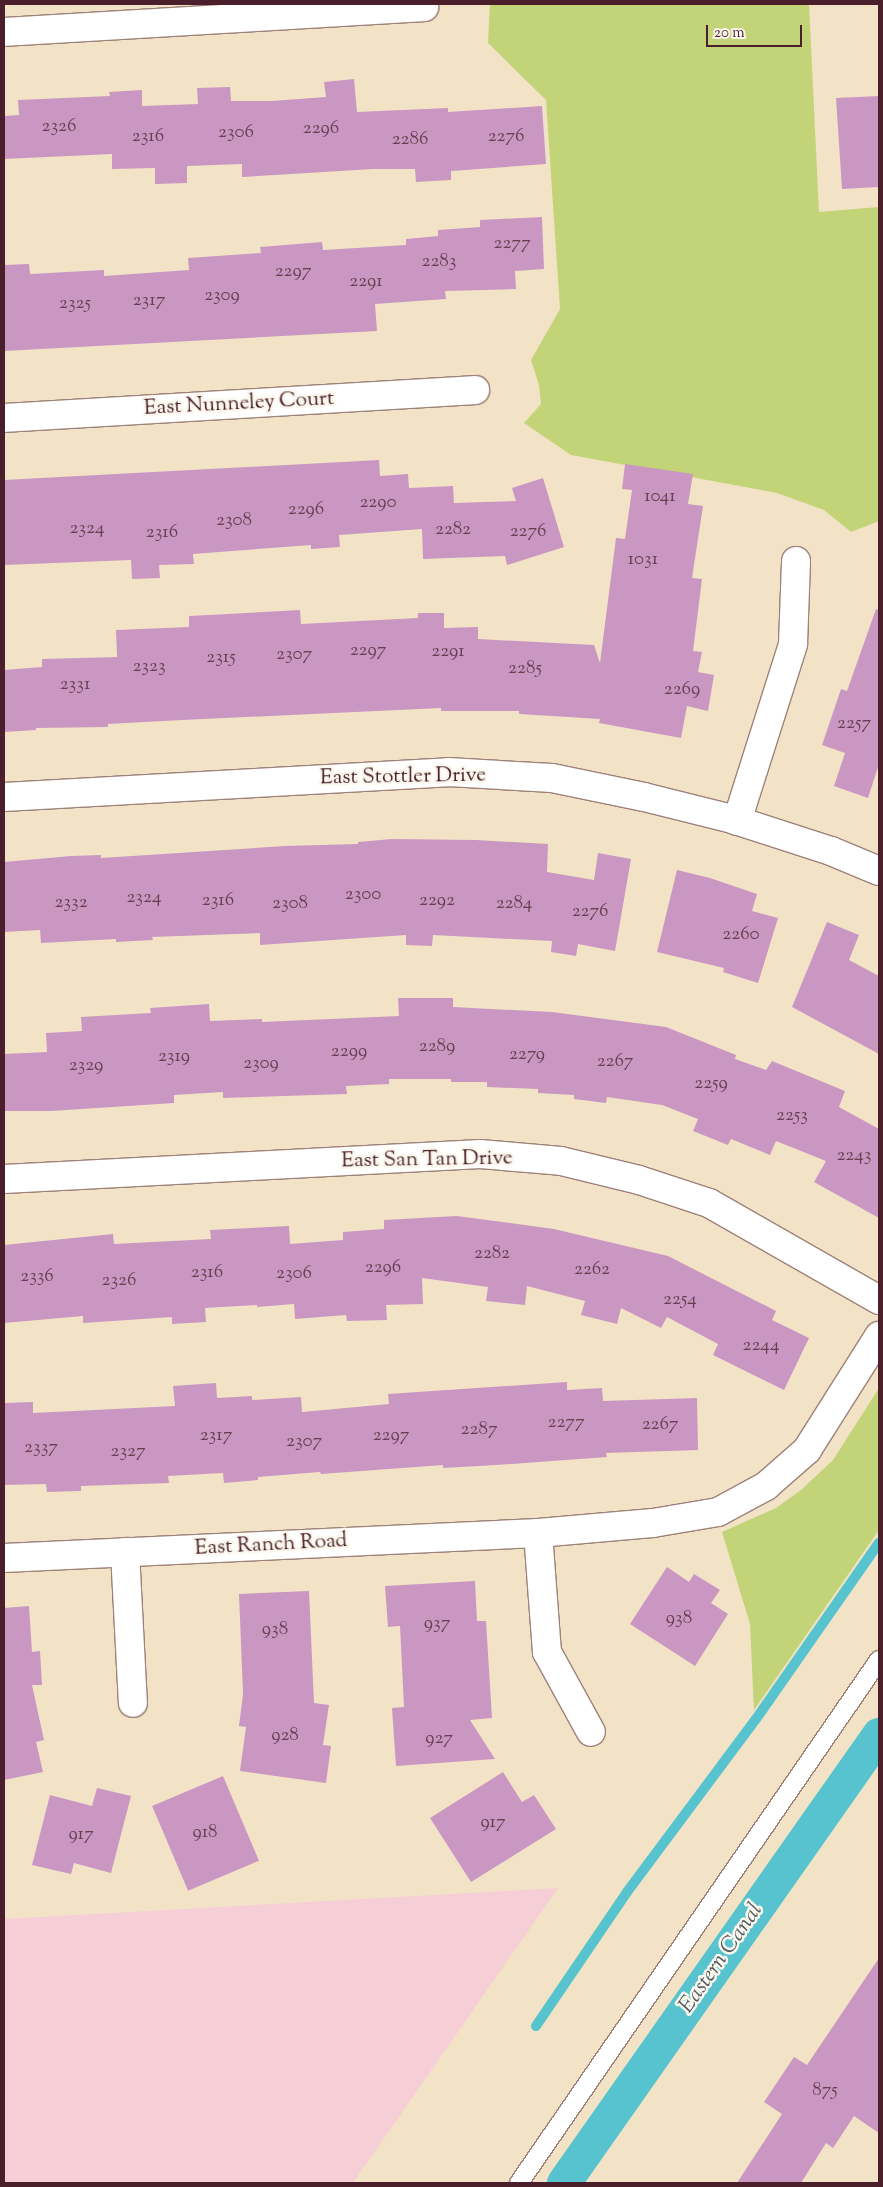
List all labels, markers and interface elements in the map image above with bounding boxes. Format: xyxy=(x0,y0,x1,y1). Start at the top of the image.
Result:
scale bar xyxy=(708,15,804,47)
text: 20 m xyxy=(714,23,745,44)
house number: 2326 xyxy=(42,116,76,138)
house number: 2296 xyxy=(303,118,339,140)
house number: 2306 xyxy=(218,122,254,144)
house number: 2316 xyxy=(132,126,164,148)
house number: 2276 xyxy=(488,126,524,148)
house number: 2286 xyxy=(392,129,428,151)
house number: 2277 xyxy=(494,233,530,255)
house number: 2283 xyxy=(422,251,456,273)
house number: 2297 xyxy=(275,261,311,283)
house number: 2291 xyxy=(349,271,383,293)
house number: 2309 xyxy=(204,285,240,307)
house number: 2317 xyxy=(133,290,165,312)
house number: 2325 xyxy=(59,293,91,315)
street label: East Nunneley Court xyxy=(143,386,335,422)
house number: 1041 xyxy=(644,486,676,508)
house number: 2290 xyxy=(359,492,397,514)
house number: 2296 xyxy=(288,499,324,521)
house number: 2308 xyxy=(216,510,252,532)
house number: 2324 xyxy=(69,518,105,540)
house number: 2282 xyxy=(435,519,471,541)
house number: 2276 xyxy=(510,521,546,543)
house number: 2316 xyxy=(146,522,178,544)
house number: 1031 xyxy=(628,549,658,571)
house number: 2297 xyxy=(350,640,386,662)
house number: 2291 xyxy=(431,641,465,663)
house number: 2307 xyxy=(276,644,312,666)
house number: 2315 xyxy=(206,647,236,669)
house number: 2323 xyxy=(132,656,166,678)
house number: 2285 xyxy=(508,658,542,680)
house number: 2331 xyxy=(60,674,90,696)
house number: 2269 xyxy=(664,679,700,701)
house number: 2257 xyxy=(837,713,871,735)
street label: East Stottler Drive xyxy=(320,763,486,791)
house number: 2300 xyxy=(345,884,381,906)
house number: 2324 xyxy=(126,887,162,909)
house number: 2316 xyxy=(202,890,234,912)
house number: 2292 xyxy=(419,890,455,912)
house number: 2332 xyxy=(54,892,88,914)
house number: 2308 xyxy=(272,893,308,915)
house number: 2284 xyxy=(496,893,532,915)
house number: 2276 xyxy=(572,901,608,923)
house number: 2260 xyxy=(722,924,760,946)
house number: 2289 xyxy=(419,1036,455,1058)
house number: 2299 xyxy=(331,1041,367,1063)
house number: 2279 xyxy=(509,1044,545,1066)
house number: 2319 xyxy=(158,1046,190,1068)
house number: 2267 xyxy=(597,1051,633,1073)
house number: 2309 xyxy=(243,1053,279,1075)
house number: 2329 xyxy=(69,1055,103,1077)
house number: 2259 xyxy=(694,1073,728,1095)
house number: 2253 xyxy=(776,1105,808,1127)
house number: 2243 xyxy=(836,1145,872,1167)
street label: East San Tan Drive xyxy=(341,1146,513,1174)
house number: 2282 xyxy=(474,1243,510,1265)
house number: 2296 xyxy=(365,1257,401,1279)
house number: 2262 xyxy=(574,1259,610,1281)
house number: 2316 xyxy=(191,1262,223,1284)
house number: 2306 xyxy=(276,1263,312,1285)
house number: 2336 xyxy=(20,1266,54,1288)
house number: 2326 xyxy=(102,1270,136,1292)
house number: 2254 xyxy=(663,1289,697,1311)
house number: 2244 xyxy=(743,1335,779,1357)
house number: 2277 xyxy=(548,1412,584,1434)
house number: 2267 xyxy=(642,1414,678,1436)
house number: 2287 xyxy=(461,1419,497,1441)
house number: 2317 xyxy=(200,1425,232,1447)
house number: 2297 xyxy=(373,1425,409,1447)
house number: 2307 xyxy=(286,1431,322,1453)
house number: 2337 xyxy=(24,1437,58,1459)
house number: 2327 xyxy=(111,1441,145,1463)
street label: East Ranch Road xyxy=(194,1528,348,1562)
house number: 938 xyxy=(666,1608,692,1630)
house number: 937 xyxy=(424,1613,450,1635)
house number: 938 xyxy=(262,1619,288,1641)
house number: 928 xyxy=(271,1725,299,1747)
house number: 927 xyxy=(425,1728,453,1750)
house number: 917 xyxy=(480,1812,506,1834)
house number: 918 xyxy=(192,1822,218,1844)
house number: 917 xyxy=(68,1824,94,1846)
water label: Eastern Canal xyxy=(674,1899,770,2019)
house number: 875 xyxy=(812,2080,838,2102)

